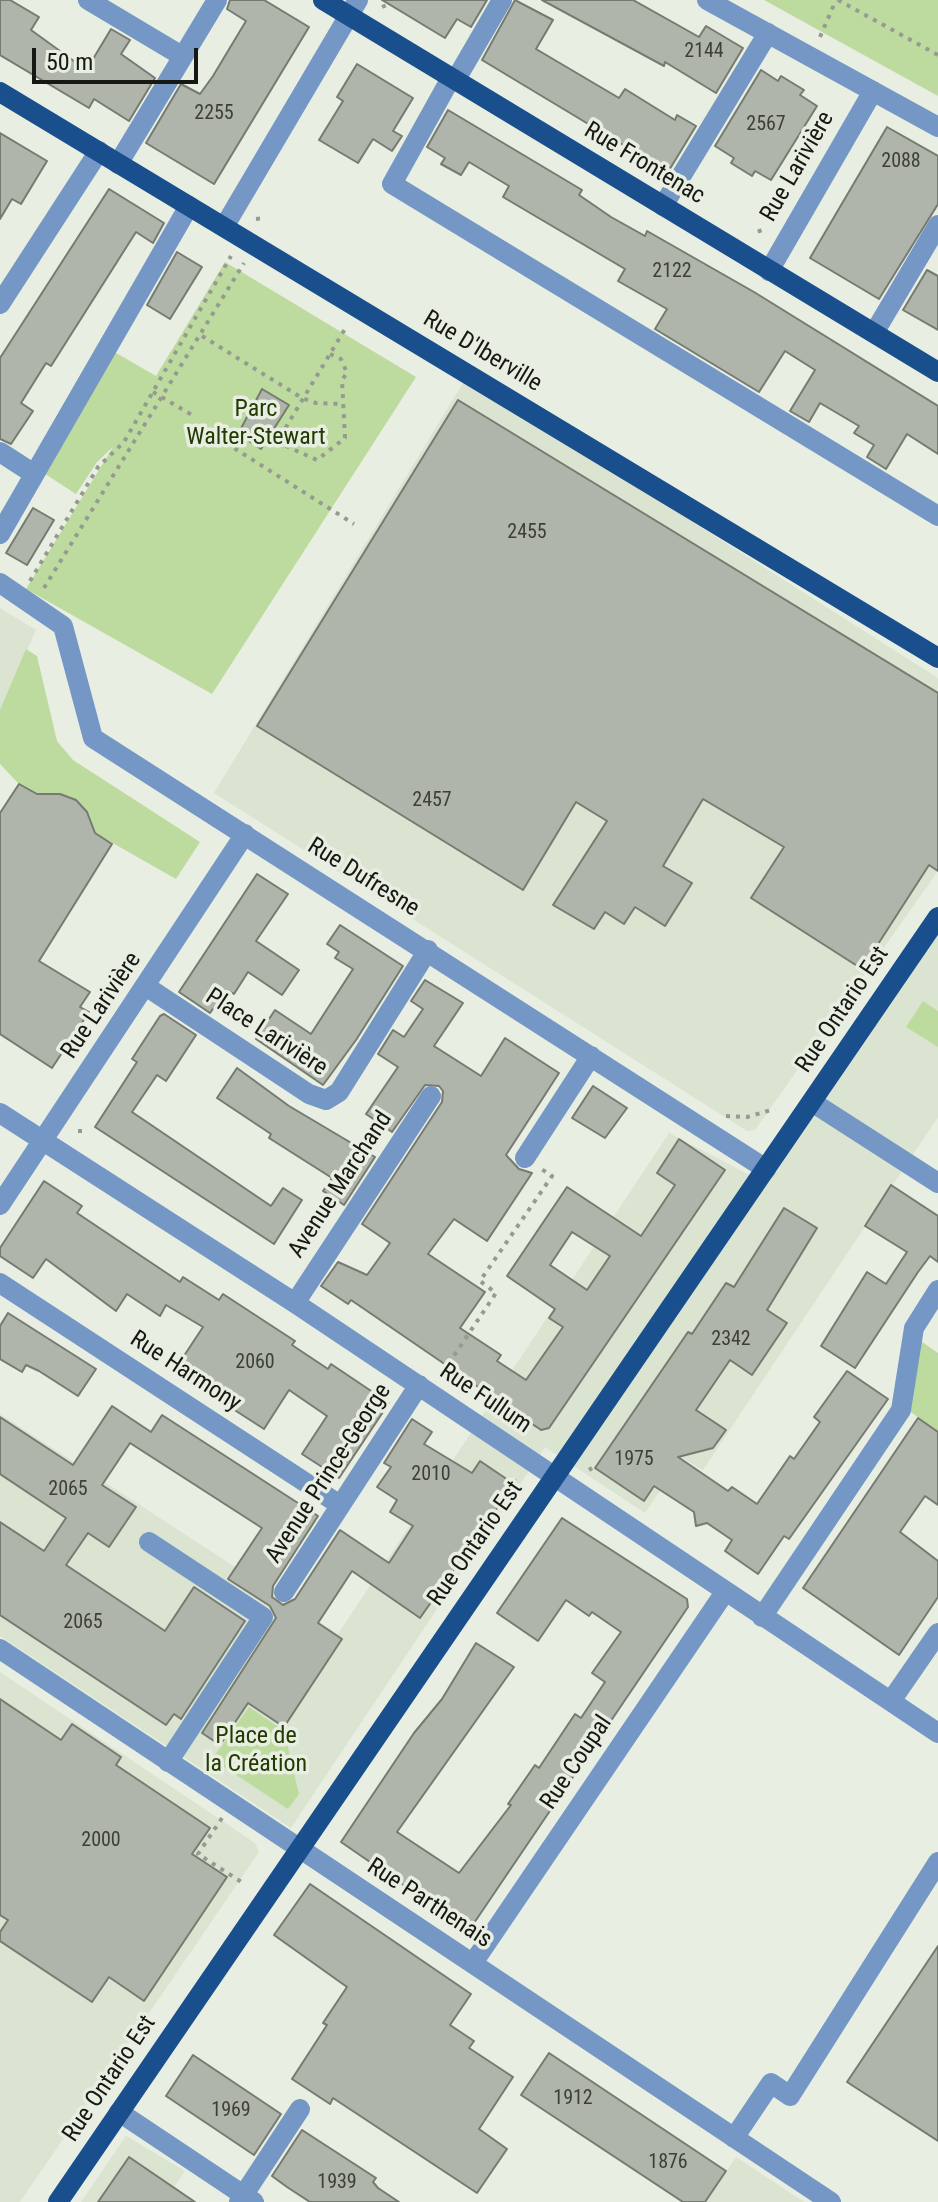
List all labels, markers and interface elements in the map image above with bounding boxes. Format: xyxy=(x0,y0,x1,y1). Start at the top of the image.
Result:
scale bar xyxy=(36,32,202,82)
house number: 2144 xyxy=(684,40,724,64)
text: 50 m xyxy=(46,48,93,76)
house number: 2255 xyxy=(194,102,234,126)
street label: Rue Larivière xyxy=(755,107,841,227)
house number: 2567 xyxy=(746,113,786,137)
street label: Rue Frontenac xyxy=(578,117,710,211)
house number: 2088 xyxy=(881,150,921,174)
house number: 2122 xyxy=(652,260,692,284)
street label: Rue D'Iberville xyxy=(417,305,547,399)
park label: Parc Walter-Stewart xyxy=(186,396,326,452)
house number: 2455 xyxy=(507,521,547,545)
house number: 2457 xyxy=(412,789,452,813)
street label: Rue Dufresne xyxy=(302,832,424,924)
street label: Rue Ontario Est xyxy=(790,941,896,1079)
street label: Rue Larivière xyxy=(56,947,148,1065)
street label: Place Larivière xyxy=(200,983,332,1083)
street label: Avenue Marchand xyxy=(283,1106,399,1264)
street label: Rue Harmony xyxy=(124,1325,246,1419)
house number: 2342 xyxy=(711,1328,751,1352)
house number: 2060 xyxy=(235,1351,275,1375)
street label: Rue Fullum xyxy=(434,1358,536,1440)
street label: Avenue Prince-George xyxy=(260,1379,398,1569)
house number: 1975 xyxy=(614,1448,654,1472)
house number: 2010 xyxy=(411,1463,451,1487)
street label: Rue Ontario Est xyxy=(422,1476,530,1612)
house number: 2065 xyxy=(48,1478,88,1502)
house number: 2065 xyxy=(63,1611,103,1635)
street label: Rue Coupal xyxy=(535,1711,619,1815)
park label: Place de la Création xyxy=(205,1723,307,1779)
house number: 2000 xyxy=(81,1829,121,1853)
street label: Rue Parthenais xyxy=(361,1853,497,1955)
street label: Rue Ontario Est xyxy=(57,2010,163,2148)
house number: 1912 xyxy=(553,2087,593,2111)
house number: 1969 xyxy=(211,2099,251,2123)
house number: 1876 xyxy=(648,2151,688,2175)
house number: 1939 xyxy=(317,2171,357,2195)

